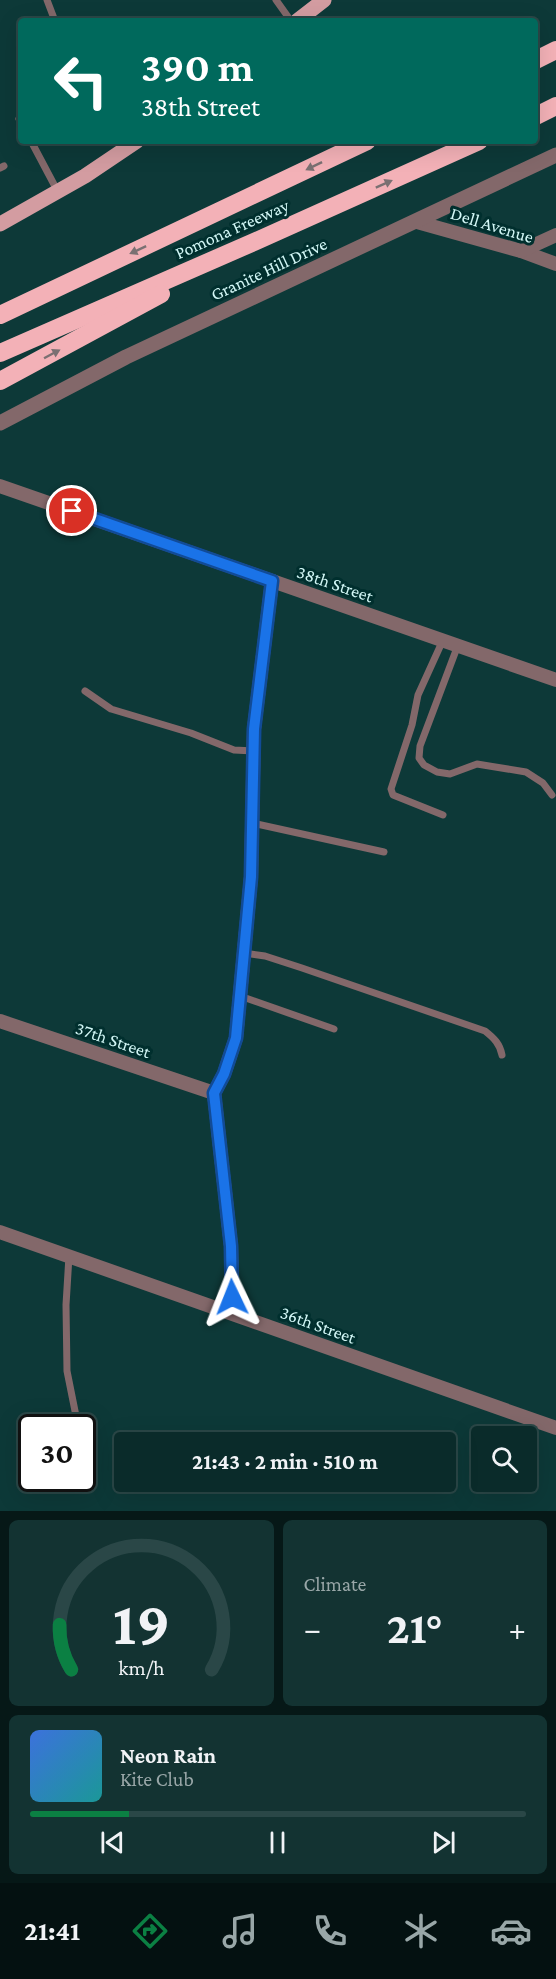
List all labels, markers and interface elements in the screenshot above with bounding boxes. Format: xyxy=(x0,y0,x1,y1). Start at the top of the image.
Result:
icon: left xyxy=(42,42,120,120)
text: 390 m xyxy=(141,43,254,90)
text: 38th Street xyxy=(141,92,260,122)
one-way arrow xyxy=(306,162,323,171)
one-way arrow xyxy=(376,179,393,188)
street label: Pomona Freeway xyxy=(172,195,293,263)
street label: Dell Avenue xyxy=(448,203,536,247)
street label: Granite Hill Drive xyxy=(208,233,330,305)
one-way arrow xyxy=(130,246,147,255)
one-way arrow xyxy=(44,349,61,359)
pin xyxy=(46,485,97,536)
icon: arrive xyxy=(55,494,88,527)
street label: 38th Street xyxy=(294,562,377,607)
street label: 37th Street xyxy=(73,1018,154,1062)
position arrow xyxy=(200,1265,264,1329)
street label: 36th Street xyxy=(278,1302,359,1348)
speed limit sign: 30 xyxy=(18,1414,96,1492)
map controls xyxy=(471,1426,537,1492)
button: search xyxy=(471,1426,537,1492)
text: 21:43 · 2 min · 510 m xyxy=(192,1449,378,1474)
text: Climate xyxy=(304,1573,366,1595)
text: 19 xyxy=(113,1588,170,1657)
text: 21° xyxy=(387,1603,443,1653)
text: − xyxy=(304,1610,321,1647)
text: + xyxy=(509,1610,526,1647)
text: km/h xyxy=(118,1656,165,1680)
text: Neon Rain xyxy=(120,1743,216,1768)
text: Kite Club xyxy=(120,1768,194,1790)
icon: previous xyxy=(96,1826,129,1859)
icon: pause xyxy=(261,1826,294,1859)
icon: next xyxy=(427,1826,460,1859)
icon: directions xyxy=(129,1910,171,1952)
icon: music xyxy=(219,1910,261,1952)
icon: phone xyxy=(309,1910,351,1952)
icon: climate xyxy=(400,1910,442,1952)
icon: car xyxy=(490,1910,532,1952)
text: 21:41 xyxy=(24,1916,80,1946)

